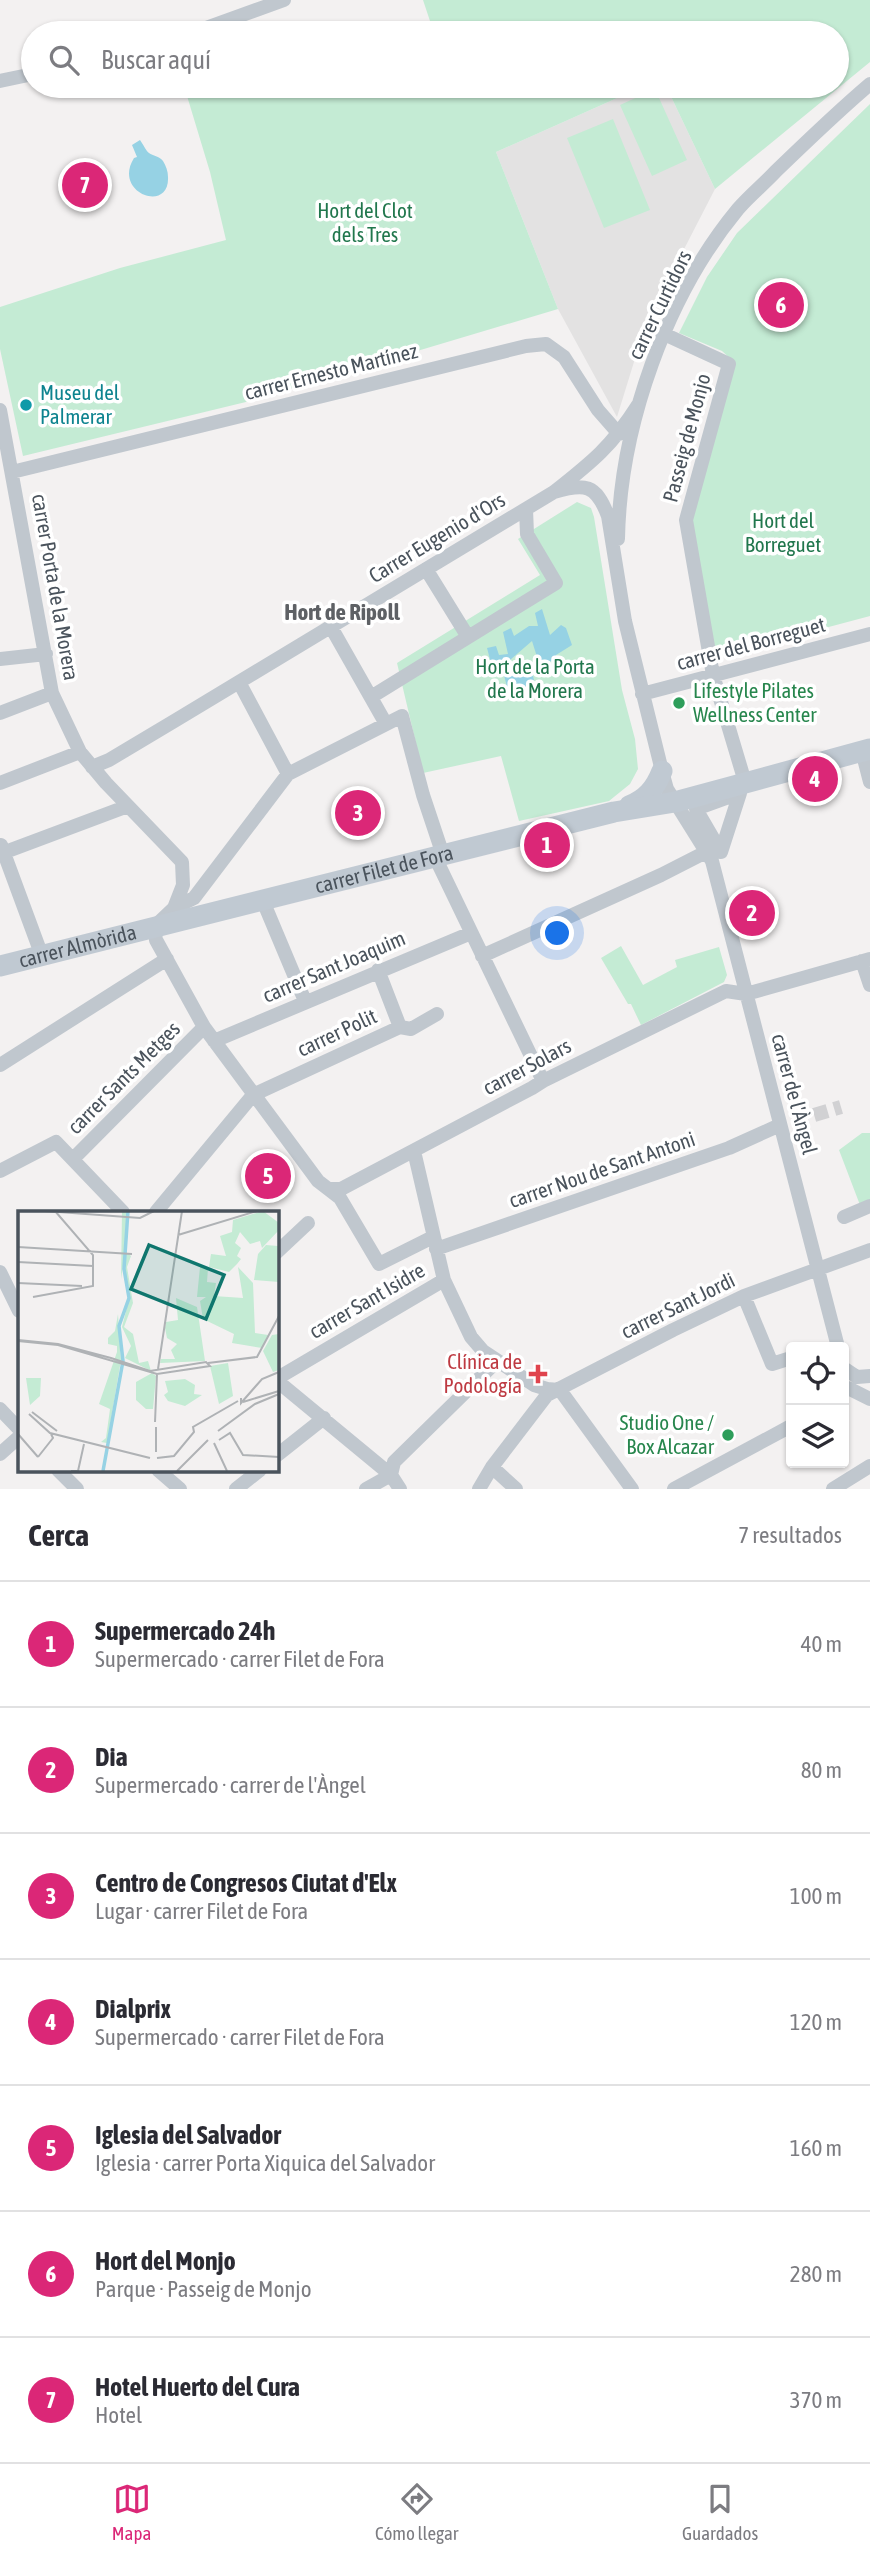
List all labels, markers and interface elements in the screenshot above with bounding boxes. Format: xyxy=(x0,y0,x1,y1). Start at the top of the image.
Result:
search box xyxy=(21,21,849,98)
icon: search xyxy=(45,41,83,79)
text: Buscar aquí xyxy=(101,45,211,75)
pin: 7 xyxy=(62,159,108,211)
park label: Hort del Clot dels Tres xyxy=(317,198,413,246)
street label: carrer Curtidors xyxy=(622,246,696,363)
pin: 6 xyxy=(758,279,804,331)
street label: carrer Ernesto Martínez xyxy=(242,338,420,404)
street label: Passeig de Monjo xyxy=(657,371,715,505)
place label: Museu del Palmerar xyxy=(40,380,120,428)
marker: Museu del Palmerar xyxy=(18,397,34,413)
street label: Carrer Eugenio d'Ors xyxy=(364,487,509,587)
street label: carrer Porta de la Morera xyxy=(28,492,84,682)
park label: Hort del Borreguet xyxy=(745,508,821,556)
district label: Hort de Ripoll xyxy=(284,599,401,625)
street label: carrer del Borreguet xyxy=(674,612,828,674)
park label: Hort de la Porta de la Morera xyxy=(475,654,595,702)
place label: Lifestyle Pilates Wellness Center xyxy=(693,678,817,726)
marker: Lifestyle Pilates Wellness Center xyxy=(671,695,687,711)
pin: 4 xyxy=(792,753,838,805)
pin: 3 xyxy=(335,787,381,839)
pin: 1 xyxy=(524,819,570,871)
street label: carrer Filet de Fora xyxy=(312,840,455,898)
pin: 2 xyxy=(729,887,775,939)
your location xyxy=(540,916,574,950)
street label: carrer Almòrida xyxy=(16,919,139,972)
street label: carrer Sant Joaquim xyxy=(259,925,409,1007)
street label: carrer Polit xyxy=(293,1003,380,1061)
street label: carrer Sants Metges xyxy=(62,1016,184,1138)
street label: carrer de l'Àngel xyxy=(767,1031,823,1157)
street label: carrer Solars xyxy=(478,1033,575,1099)
street label: carrer Nou de Sant Antoni xyxy=(506,1126,698,1212)
pin: 5 xyxy=(245,1150,291,1202)
inset map xyxy=(18,1211,278,1472)
street label: carrer Sant Isidre xyxy=(304,1257,429,1343)
street label: carrer Sant Jordi xyxy=(617,1267,738,1343)
map controls xyxy=(786,1342,849,1468)
button: locate xyxy=(786,1342,849,1405)
place label: Clínica de Podología xyxy=(443,1349,522,1397)
marker: Clínica de Podología xyxy=(528,1364,548,1384)
button: layers xyxy=(786,1405,849,1468)
place label: Studio One / Box Alcazar xyxy=(620,1410,715,1458)
marker: Studio One / Box Alcazar xyxy=(720,1427,736,1443)
text: Cerca xyxy=(28,1518,89,1552)
text: 7 resultados xyxy=(738,1522,842,1548)
text: Supermercado 24h xyxy=(95,1616,275,1646)
text: 1 xyxy=(46,1631,56,1657)
text: 40 m xyxy=(801,1631,842,1657)
text: Supermercado · carrer Filet de Fora xyxy=(95,1646,385,1672)
text: Dia xyxy=(95,1742,128,1772)
text: 2 xyxy=(46,1757,56,1783)
text: 80 m xyxy=(801,1757,842,1783)
text: Supermercado · carrer de l'Àngel xyxy=(95,1772,366,1798)
text: Centro de Congresos Ciutat d'Elx xyxy=(95,1868,397,1898)
text: 3 xyxy=(46,1883,56,1909)
text: 100 m xyxy=(790,1883,842,1909)
text: Lugar · carrer Filet de Fora xyxy=(95,1898,308,1924)
text: Dialprix xyxy=(95,1994,171,2024)
text: 4 xyxy=(46,2009,56,2035)
text: 120 m xyxy=(790,2009,842,2035)
text: Supermercado · carrer Filet de Fora xyxy=(95,2024,385,2050)
text: Iglesia del Salvador xyxy=(95,2120,281,2150)
text: 5 xyxy=(46,2135,56,2161)
text: 160 m xyxy=(790,2135,842,2161)
text: Iglesia · carrer Porta Xiquica del Salvador xyxy=(95,2150,435,2176)
text: Hort del Monjo xyxy=(95,2246,236,2276)
text: 6 xyxy=(46,2261,56,2287)
text: 280 m xyxy=(790,2261,842,2287)
text: Parque · Passeig de Monjo xyxy=(95,2276,311,2302)
text: Hotel Huerto del Cura xyxy=(95,2372,300,2402)
text: 7 xyxy=(46,2387,56,2413)
text: 370 m xyxy=(790,2387,842,2413)
text: Hotel xyxy=(95,2402,142,2428)
tab: Mapa xyxy=(112,2480,151,2544)
tab: Cómo llegar xyxy=(375,2480,458,2544)
tab: Guardados xyxy=(682,2480,758,2544)

